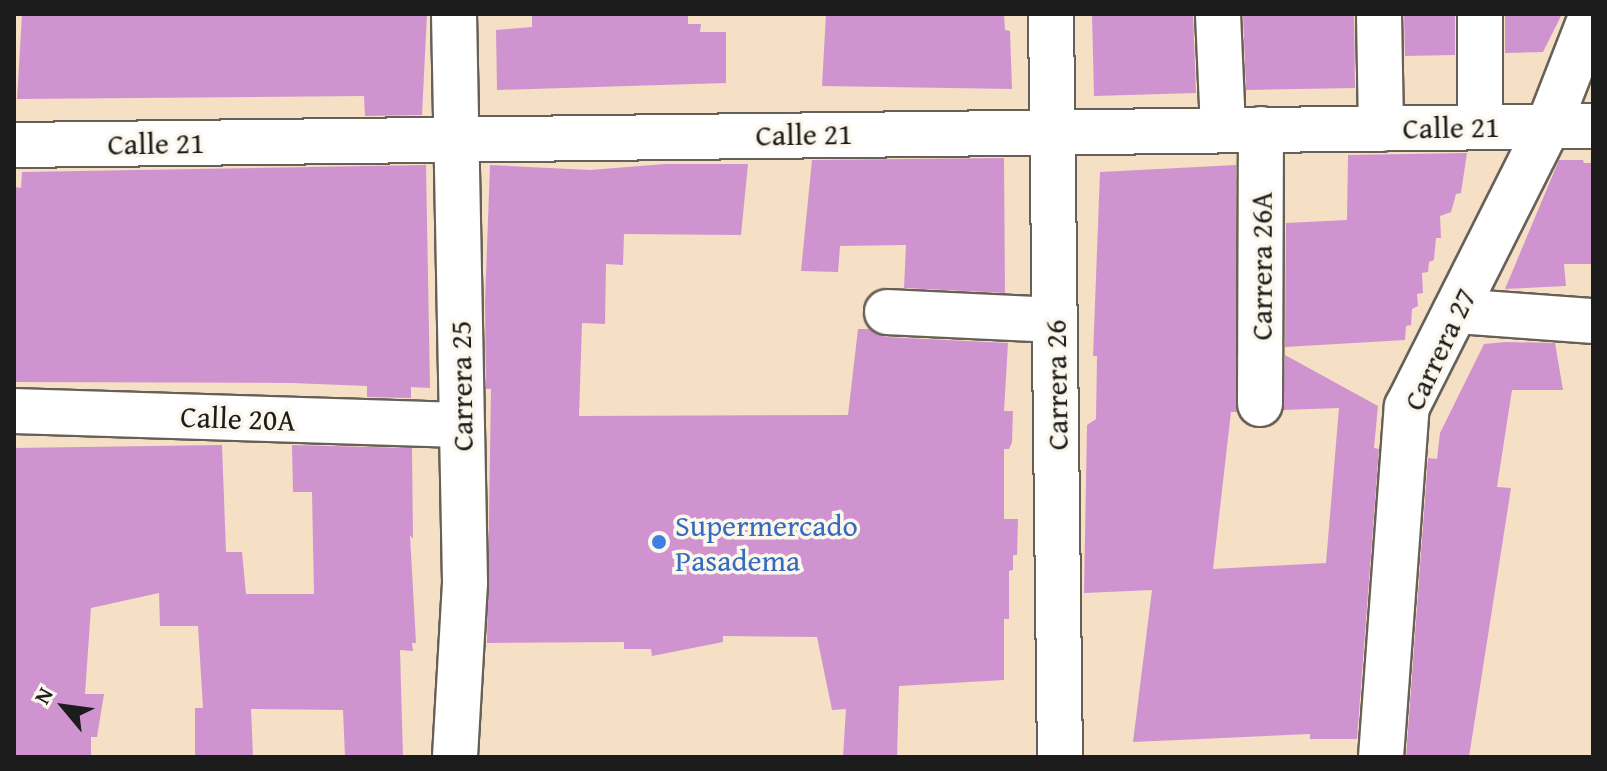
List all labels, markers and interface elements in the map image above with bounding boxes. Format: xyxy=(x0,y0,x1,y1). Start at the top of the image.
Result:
street label: Calle 21 xyxy=(1402,108,1500,146)
street label: Calle 21 xyxy=(755,115,853,153)
street label: Calle 21 xyxy=(107,124,205,162)
street label: Carrera 26A xyxy=(1243,192,1279,340)
street label: Carrera 27 xyxy=(1395,282,1483,416)
street label: Carrera 26 xyxy=(1037,319,1075,451)
street label: Carrera 25 xyxy=(442,320,480,452)
street label: Calle 20A xyxy=(180,398,296,438)
place label: Supermercado Pasadema xyxy=(675,507,858,578)
marker: Supermercado Pasadema xyxy=(650,533,668,551)
north arrow xyxy=(24,667,104,747)
text: N xyxy=(25,681,61,710)

